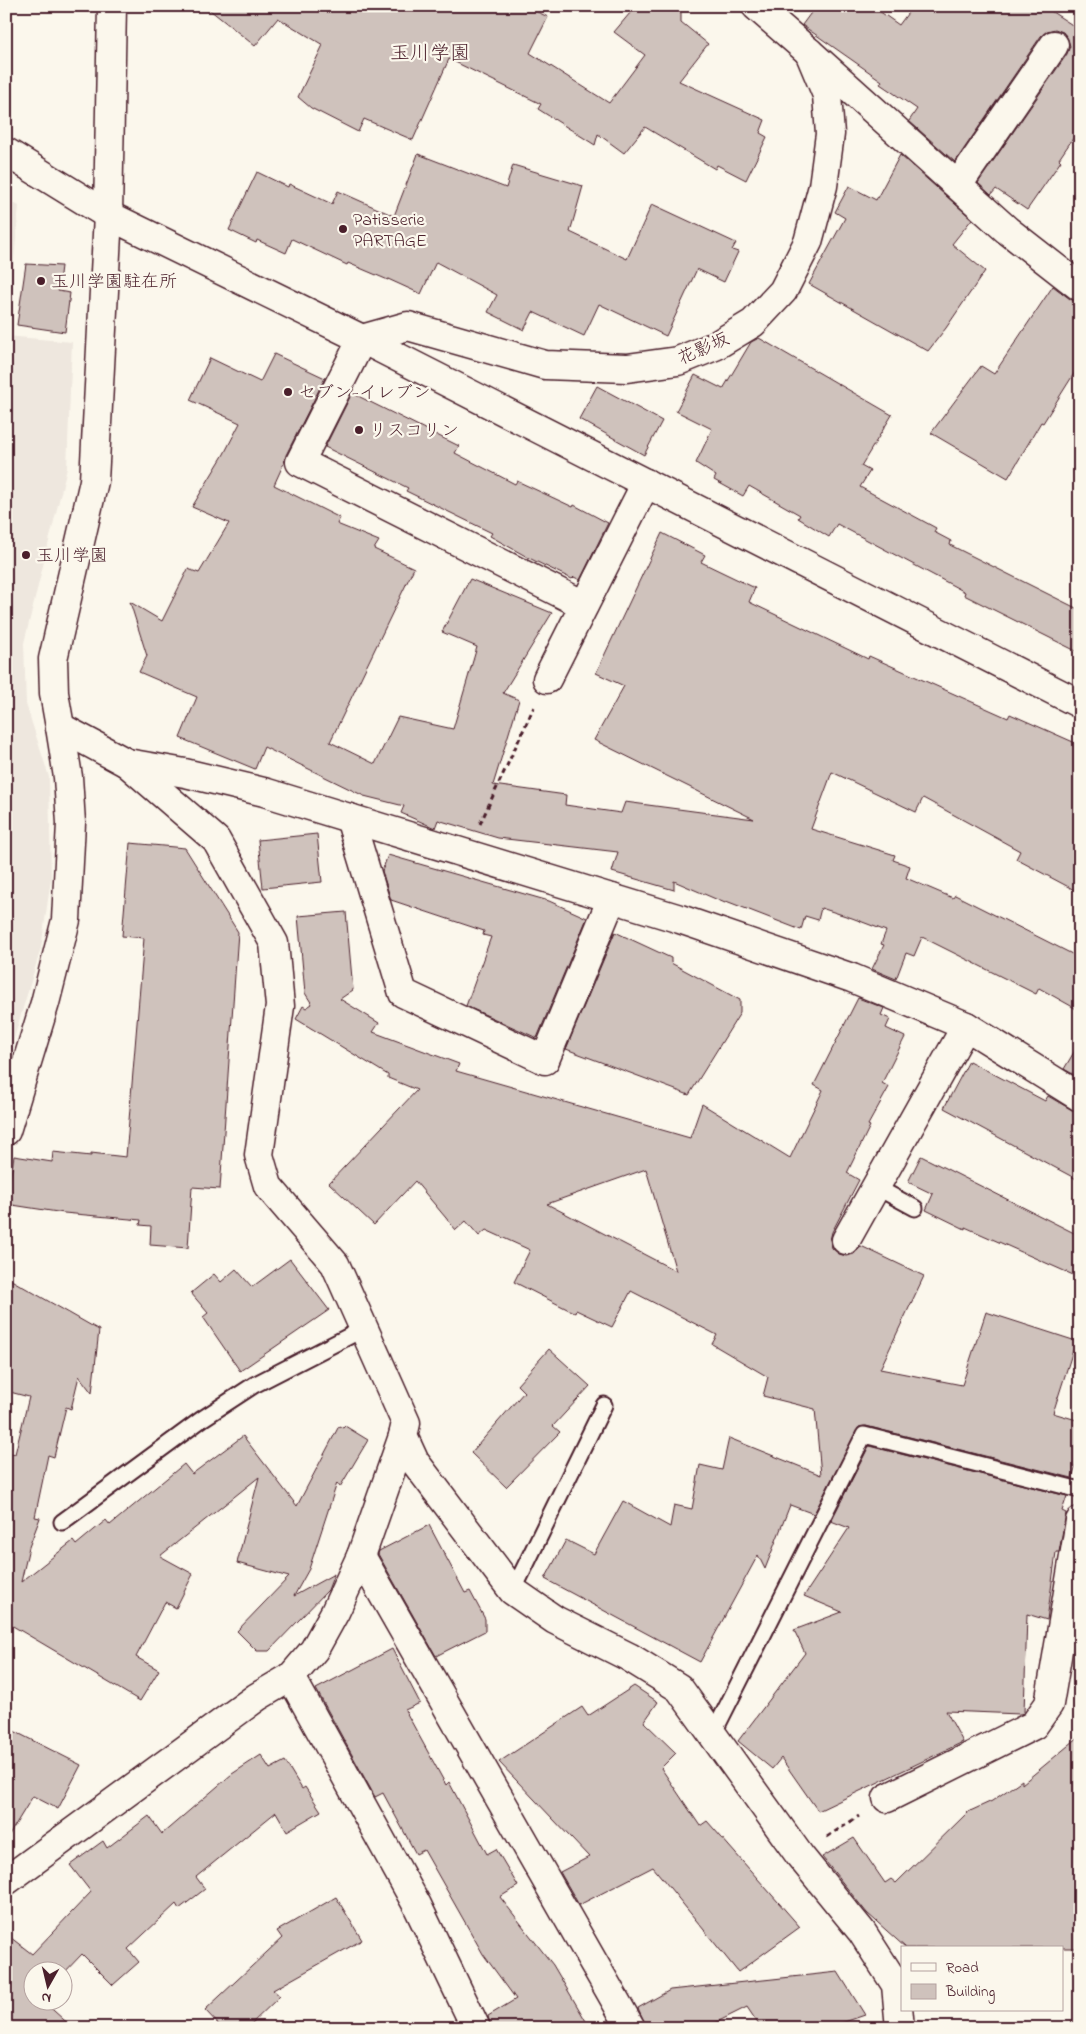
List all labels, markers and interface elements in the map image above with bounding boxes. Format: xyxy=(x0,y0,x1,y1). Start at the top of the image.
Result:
district label: 玉川学園 xyxy=(390,40,470,69)
place label: Patisserie PARTAGE xyxy=(353,208,427,255)
marker: Patisserie PARTAGE xyxy=(337,223,349,235)
place label: 玉川学園駐在所 xyxy=(51,270,177,296)
marker: 玉川学園駐在所 xyxy=(35,275,47,287)
street label: 花影坂 xyxy=(674,327,734,373)
place label: セブン-イレブン xyxy=(298,381,431,407)
marker: セブン-イレブン xyxy=(282,386,294,398)
place label: リスコリン xyxy=(369,419,459,445)
marker: リスコリン xyxy=(353,424,365,436)
place label: 玉川学園 xyxy=(36,544,108,570)
marker: 玉川学園 xyxy=(20,549,32,561)
legend xyxy=(901,1946,1064,2012)
text: Road xyxy=(946,1957,979,1979)
north arrow xyxy=(22,1962,72,2012)
text: Building xyxy=(945,1981,995,2004)
text: N xyxy=(40,1986,53,2008)

